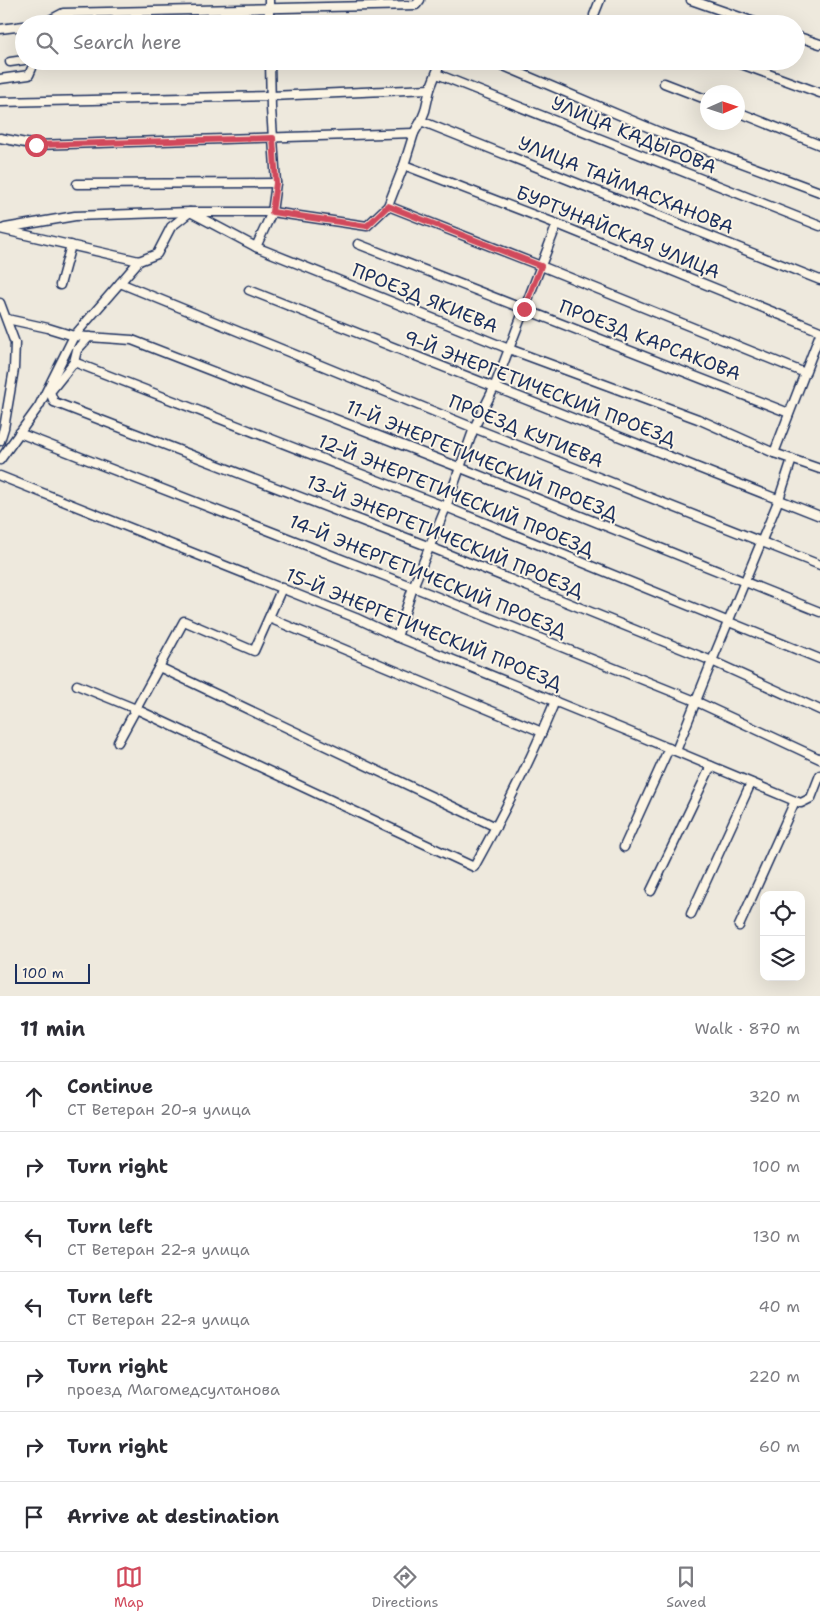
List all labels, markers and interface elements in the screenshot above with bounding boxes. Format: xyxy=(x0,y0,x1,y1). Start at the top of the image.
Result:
search box xyxy=(15,15,805,70)
icon: search xyxy=(33,29,61,57)
text: Search here xyxy=(73,30,182,55)
north arrow xyxy=(700,85,745,130)
street label: УЛИЦА КАДЫРОВА xyxy=(548,90,720,180)
street label: УЛИЦА ТАЙМАСХАНОВА xyxy=(515,130,738,240)
route start xyxy=(25,134,48,157)
street label: БУРТУНАЙСКАЯ УЛИЦА xyxy=(512,180,724,284)
street label: ПРОЕЗД ЯКИЕВА xyxy=(348,257,502,339)
street label: ПРОЕЗД КАРСАКОВА xyxy=(556,294,745,386)
route end xyxy=(513,298,536,321)
street label: 9-Й ЭНЕРГЕТИЧЕСКИЙ ПРОЕЗД xyxy=(400,324,680,452)
street label: ПРОЕЗД КУГИЕВА xyxy=(445,389,607,474)
street label: 11-Й ЭНЕРГЕТИЧЕСКИЙ ПРОЕЗД xyxy=(342,394,622,526)
street label: 12-Й ЭНЕРГЕТИЧЕСКИЙ ПРОЕЗД xyxy=(314,428,598,562)
street label: 13-Й ЭНЕРГЕТИЧЕСКИЙ ПРОЕЗД xyxy=(303,469,588,603)
street label: 14-Й ЭНЕРГЕТИЧЕСКИЙ ПРОЕЗД xyxy=(286,509,571,644)
street label: 15-Й ЭНЕРГЕТИЧЕСКИЙ ПРОЕЗД xyxy=(282,562,567,696)
map controls xyxy=(760,891,805,981)
button: locate xyxy=(760,891,805,936)
button: layers xyxy=(760,936,805,981)
scale bar xyxy=(15,961,90,984)
text: 100 m xyxy=(22,964,64,982)
text: 11 min xyxy=(20,1015,85,1043)
text: Walk · 870 m xyxy=(694,1018,800,1039)
text: Continue xyxy=(67,1074,153,1099)
icon: ahead xyxy=(20,1083,48,1111)
text: 320 m xyxy=(749,1086,800,1107)
text: СТ Ветеран 20-я улица xyxy=(67,1099,251,1120)
icon: right xyxy=(20,1153,48,1181)
text: Turn right xyxy=(67,1154,168,1179)
text: 100 m xyxy=(752,1156,800,1177)
text: Turn left xyxy=(67,1214,153,1239)
icon: left xyxy=(20,1223,48,1251)
text: 130 m xyxy=(753,1226,800,1247)
text: СТ Ветеран 22-я улица xyxy=(67,1239,250,1260)
text: Turn left xyxy=(67,1284,153,1309)
icon: left xyxy=(20,1293,48,1321)
text: 40 m xyxy=(758,1296,800,1317)
text: СТ Ветеран 22-я улица xyxy=(67,1309,250,1330)
text: Turn right xyxy=(67,1354,168,1379)
icon: right xyxy=(20,1363,48,1391)
text: 220 m xyxy=(748,1366,800,1387)
text: проезд Магомедсултанова xyxy=(67,1379,280,1400)
icon: right xyxy=(20,1433,48,1461)
text: Turn right xyxy=(67,1434,168,1459)
text: 60 m xyxy=(759,1436,800,1457)
icon: arrive xyxy=(20,1503,48,1531)
text: Arrive at destination xyxy=(67,1504,279,1529)
tab: Map xyxy=(114,1563,144,1611)
tab: Directions xyxy=(372,1563,438,1611)
tab: Saved xyxy=(666,1563,706,1611)

